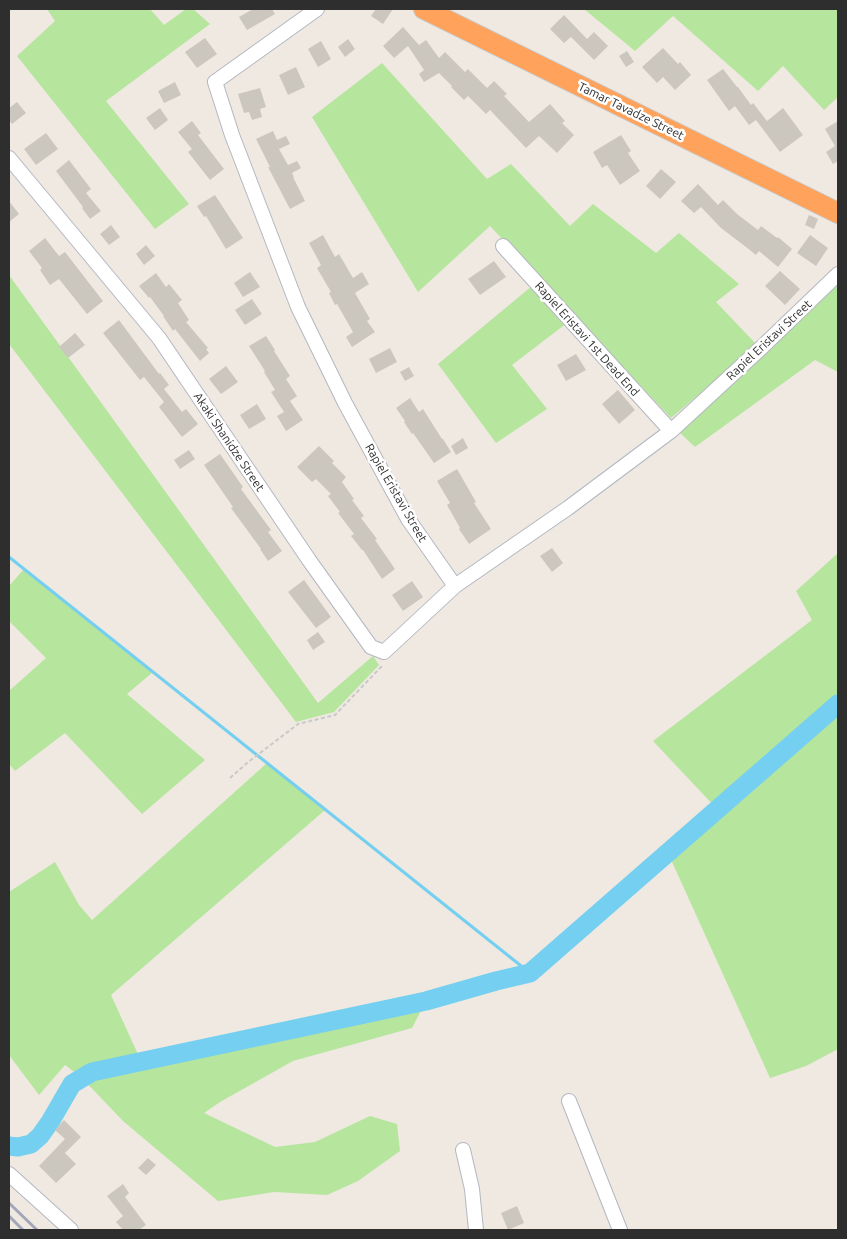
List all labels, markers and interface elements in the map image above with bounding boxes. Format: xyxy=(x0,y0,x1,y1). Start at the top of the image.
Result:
street label: Tamar Tavadze Street xyxy=(576,79,686,143)
street label: Rapiel Eristavi 1st Dead End xyxy=(532,279,642,399)
street label: Rapiel Eristavi Street xyxy=(723,297,815,383)
street label: Akaki Shanidze Street xyxy=(191,390,267,494)
street label: Rapiel Eristavi Street xyxy=(362,441,430,545)

